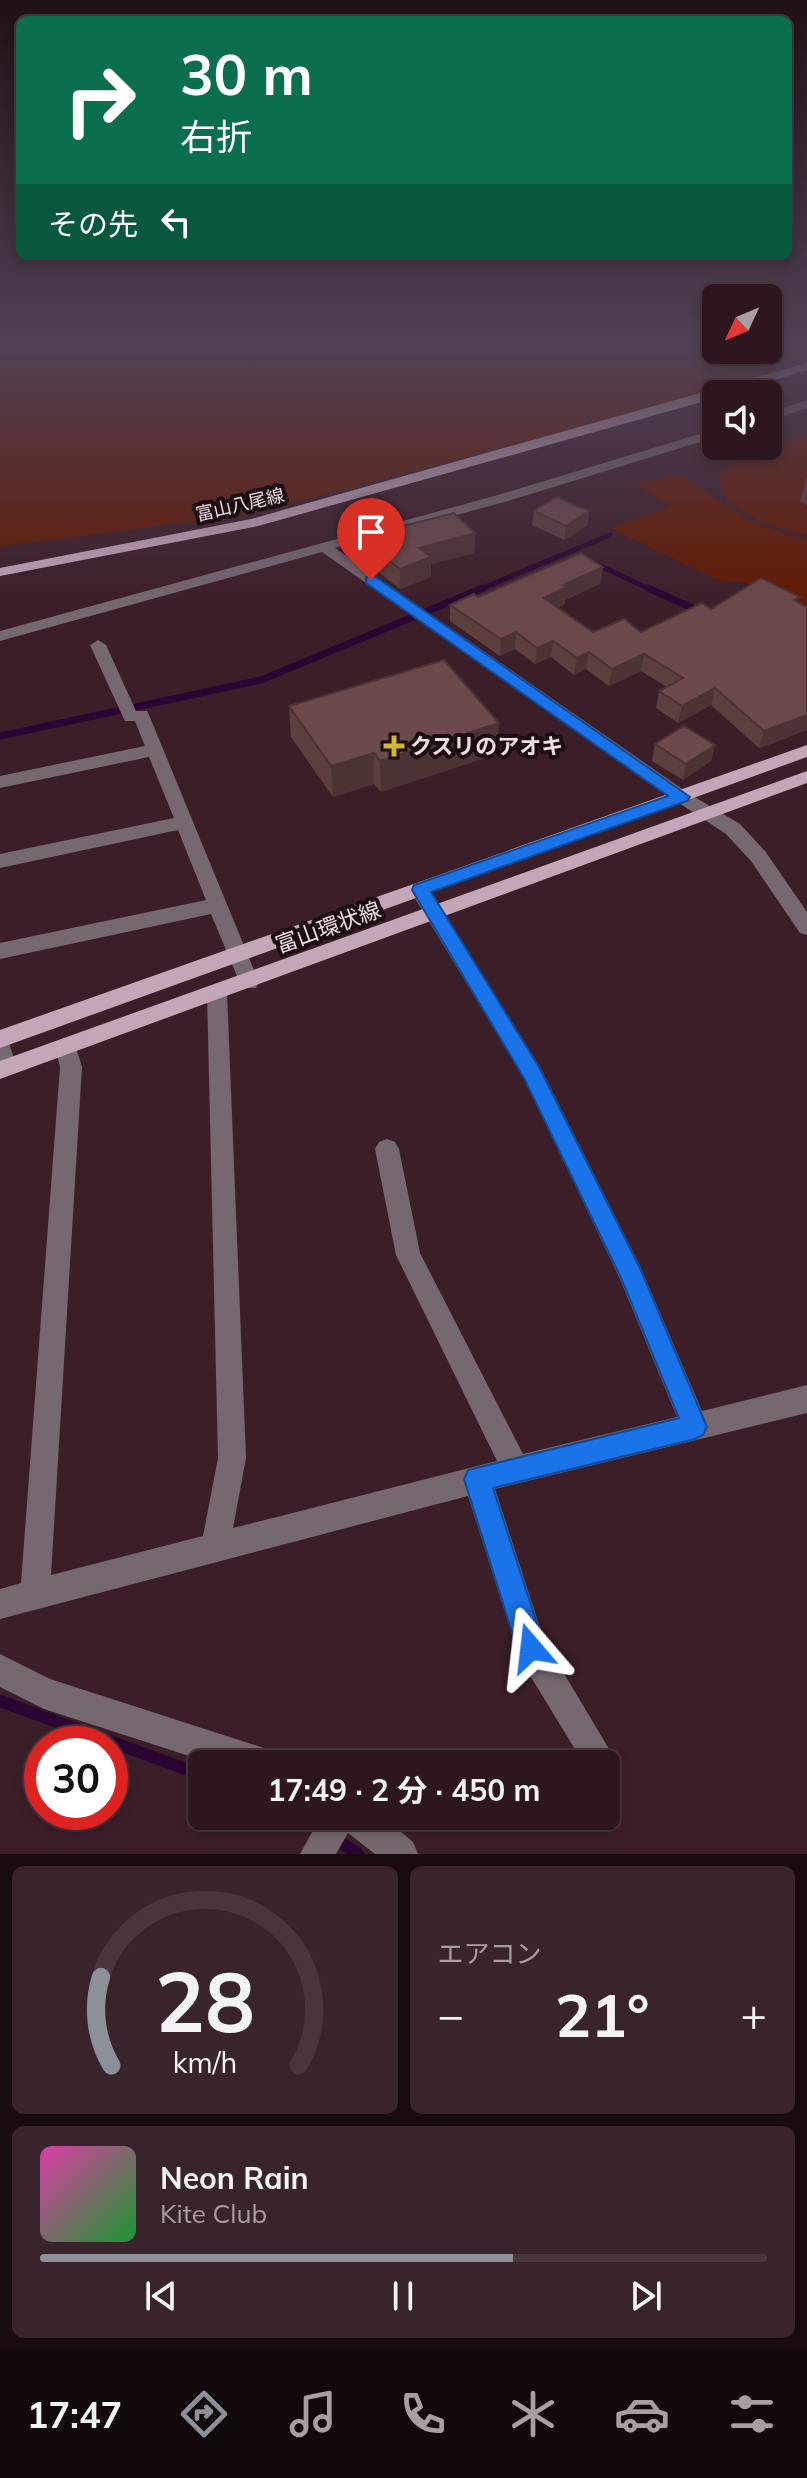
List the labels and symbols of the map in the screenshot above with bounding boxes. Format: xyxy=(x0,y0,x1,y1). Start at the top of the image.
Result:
north arrow xyxy=(702,284,782,364)
street label: 富山八尾線 xyxy=(193,483,286,526)
pin xyxy=(337,498,405,580)
place label: クスリのアオキ xyxy=(410,732,563,760)
marker: クスリのアオキ xyxy=(385,737,403,755)
street label: 富山環状線 xyxy=(272,895,384,959)
position arrow xyxy=(489,1606,573,1690)
speed limit sign: 30 xyxy=(24,1726,128,1830)

